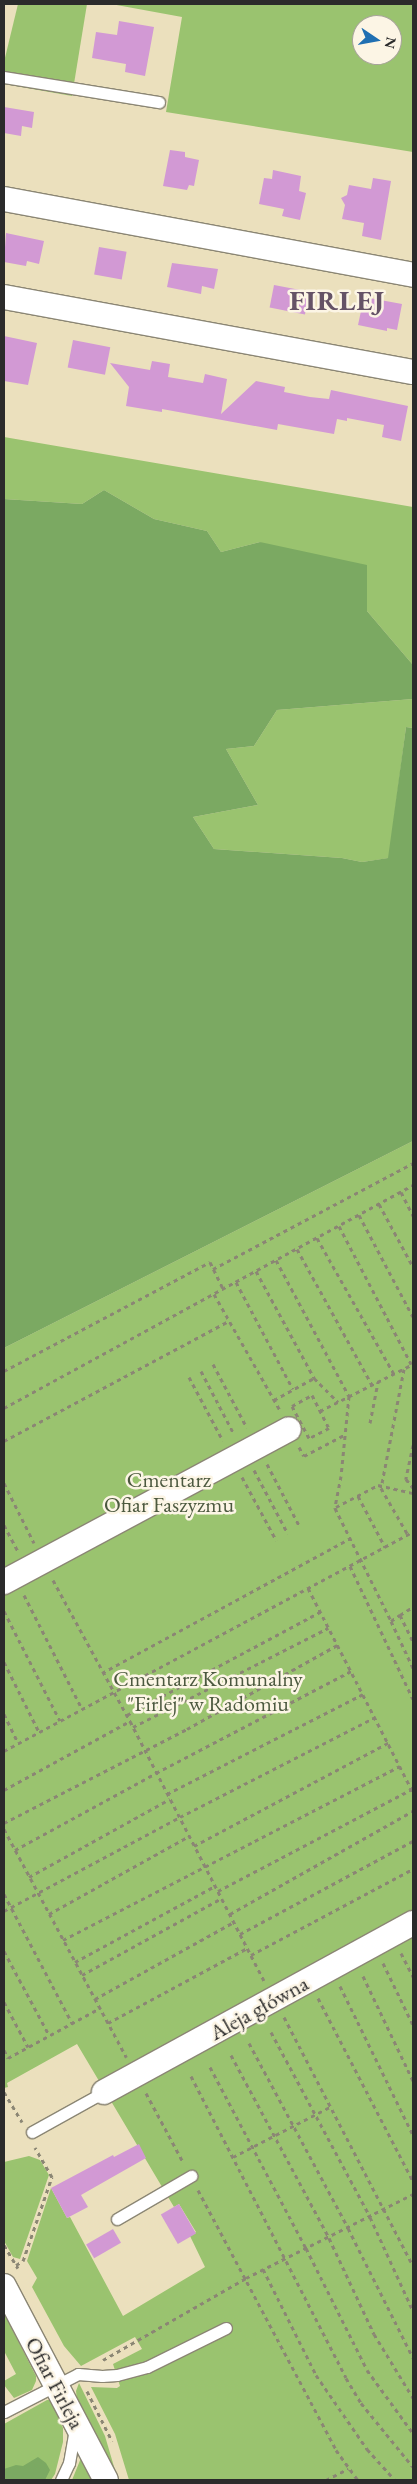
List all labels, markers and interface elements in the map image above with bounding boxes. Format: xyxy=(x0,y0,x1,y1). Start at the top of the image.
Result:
north arrow xyxy=(352,15,402,65)
text: N xyxy=(381,35,401,50)
district label: FIRLEJ xyxy=(288,283,386,317)
park label: Cmentarz Ofiar Faszyzmu xyxy=(104,1466,234,1518)
park label: Cmentarz Komunalny "Firlej" w Radomiu xyxy=(113,1665,303,1716)
street label: Aleja główna xyxy=(205,1970,313,2046)
street label: Ofiar Firleja xyxy=(20,2333,90,2433)

